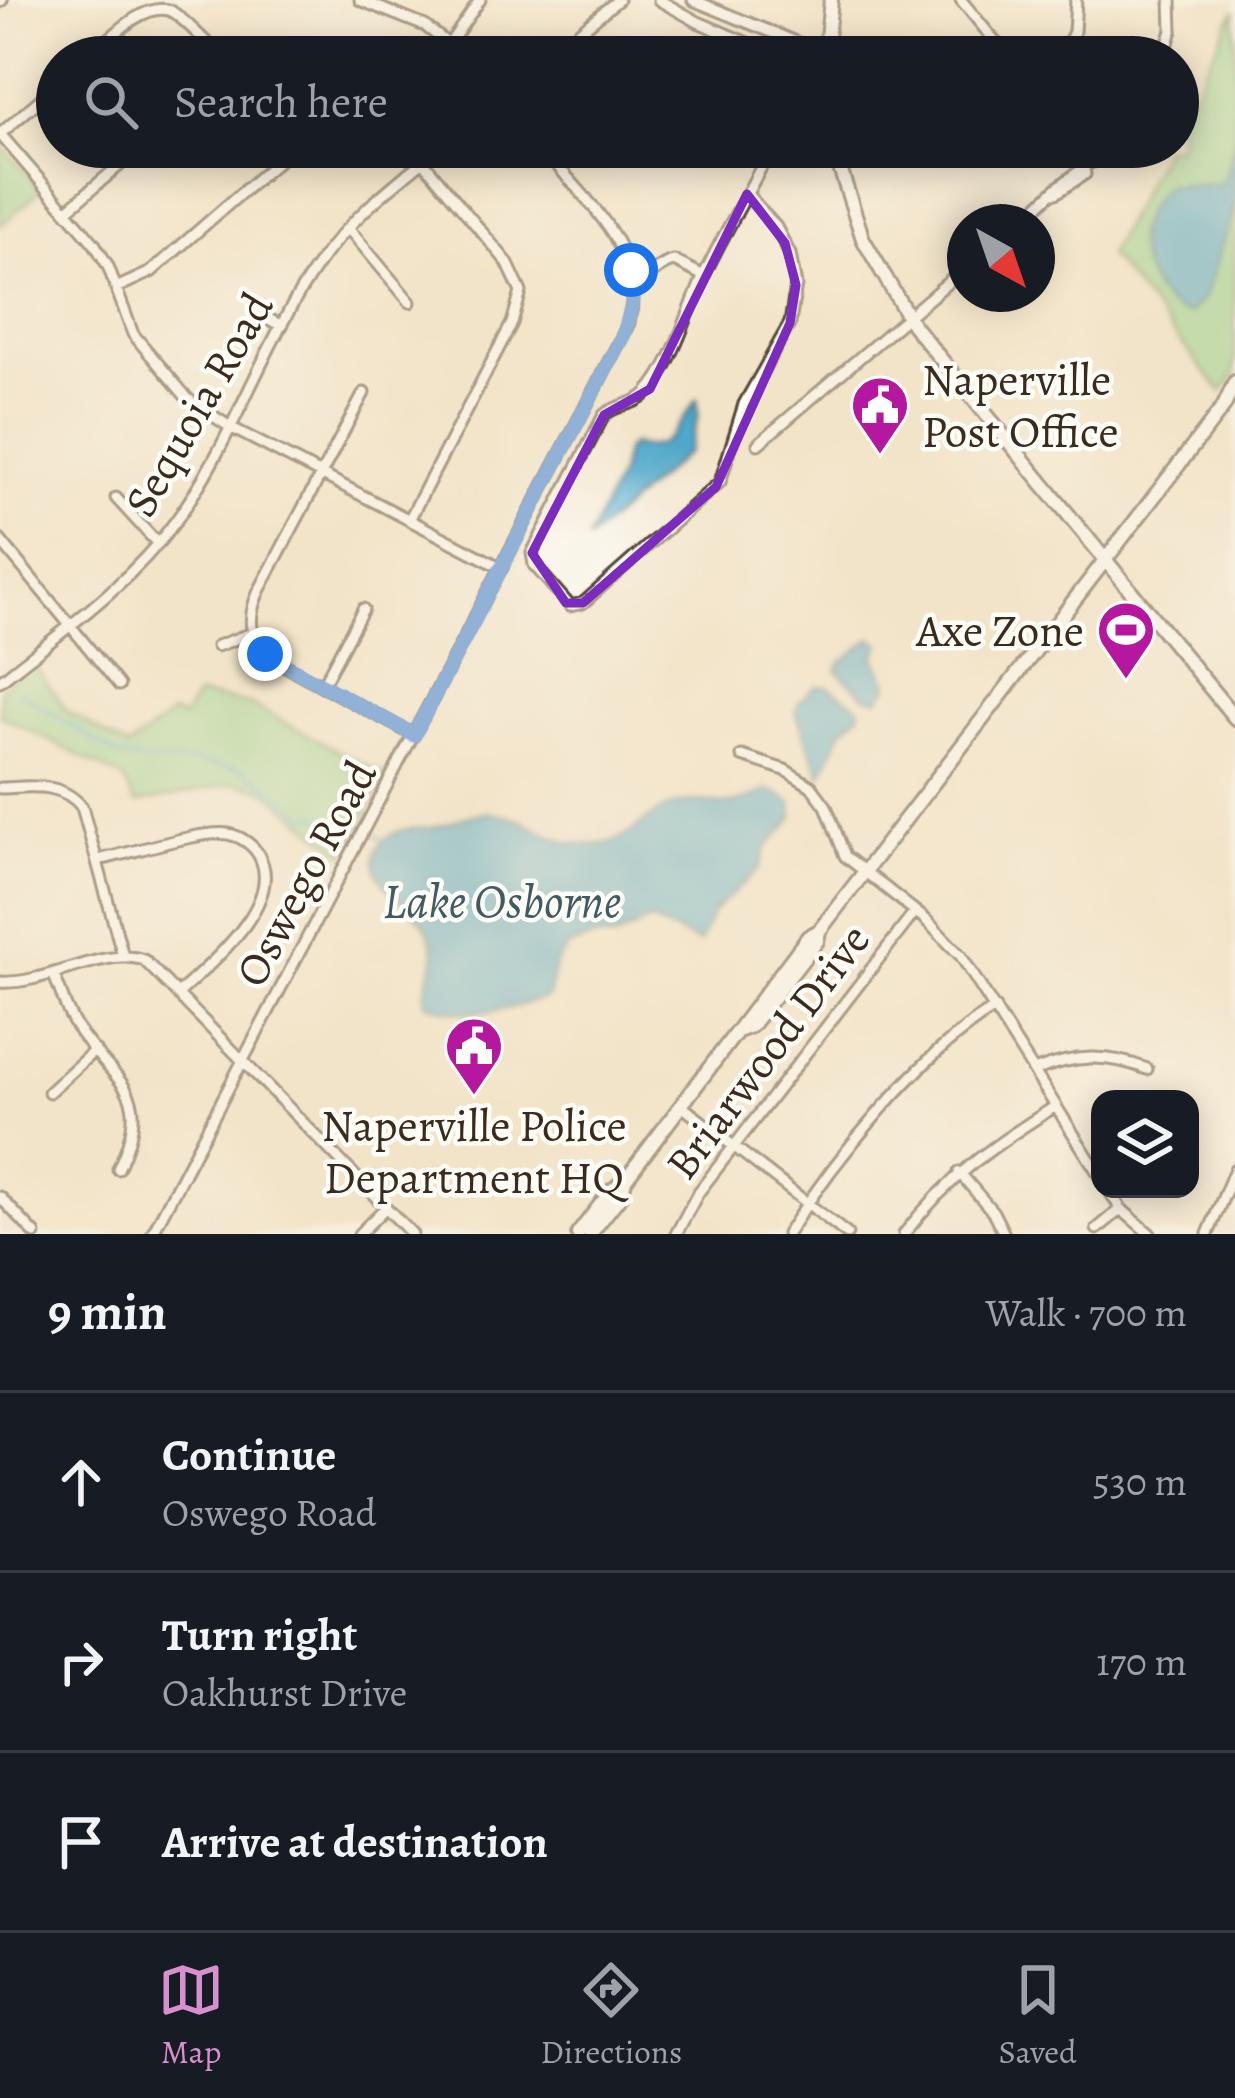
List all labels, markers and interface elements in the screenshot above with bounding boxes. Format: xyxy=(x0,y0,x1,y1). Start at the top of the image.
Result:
search box xyxy=(36,36,1199,168)
icon: search xyxy=(78,69,144,135)
text: Search here xyxy=(174,71,388,133)
north arrow xyxy=(947,204,1055,312)
route start xyxy=(604,243,658,297)
street label: Sequoia Road xyxy=(110,280,288,528)
place label: Naperville Post Office xyxy=(922,349,1119,463)
public building icon: Naperville Post Office xyxy=(849,374,911,456)
sports icon: Axe Zone xyxy=(1095,599,1157,681)
place label: Axe Zone xyxy=(915,600,1084,662)
route end xyxy=(238,627,292,681)
street label: Oswego Road xyxy=(220,749,392,997)
water label: Lake Osborne xyxy=(383,868,621,934)
street label: Briarwood Drive xyxy=(651,911,884,1192)
public building icon: Naperville Police Department HQ xyxy=(443,1015,505,1097)
map controls xyxy=(1091,1090,1199,1198)
button: layers xyxy=(1091,1090,1199,1198)
place label: Naperville Police Department HQ xyxy=(321,1095,630,1209)
text: 9 min xyxy=(48,1277,167,1347)
text: Walk · 700 m xyxy=(985,1286,1187,1339)
text: Continue xyxy=(162,1424,336,1486)
icon: ahead xyxy=(48,1449,114,1515)
text: 530 m xyxy=(1093,1455,1187,1508)
text: Oswego Road xyxy=(162,1486,377,1539)
text: Turn right xyxy=(162,1604,357,1666)
icon: right xyxy=(48,1629,114,1695)
text: 170 m xyxy=(1096,1635,1187,1688)
text: Oakhurst Drive xyxy=(162,1666,407,1719)
icon: arrive xyxy=(48,1809,114,1875)
text: Arrive at destination xyxy=(162,1811,548,1873)
tab: Map xyxy=(158,1957,224,2074)
tab: Directions xyxy=(541,1957,682,2074)
tab: Saved xyxy=(999,1957,1077,2074)

